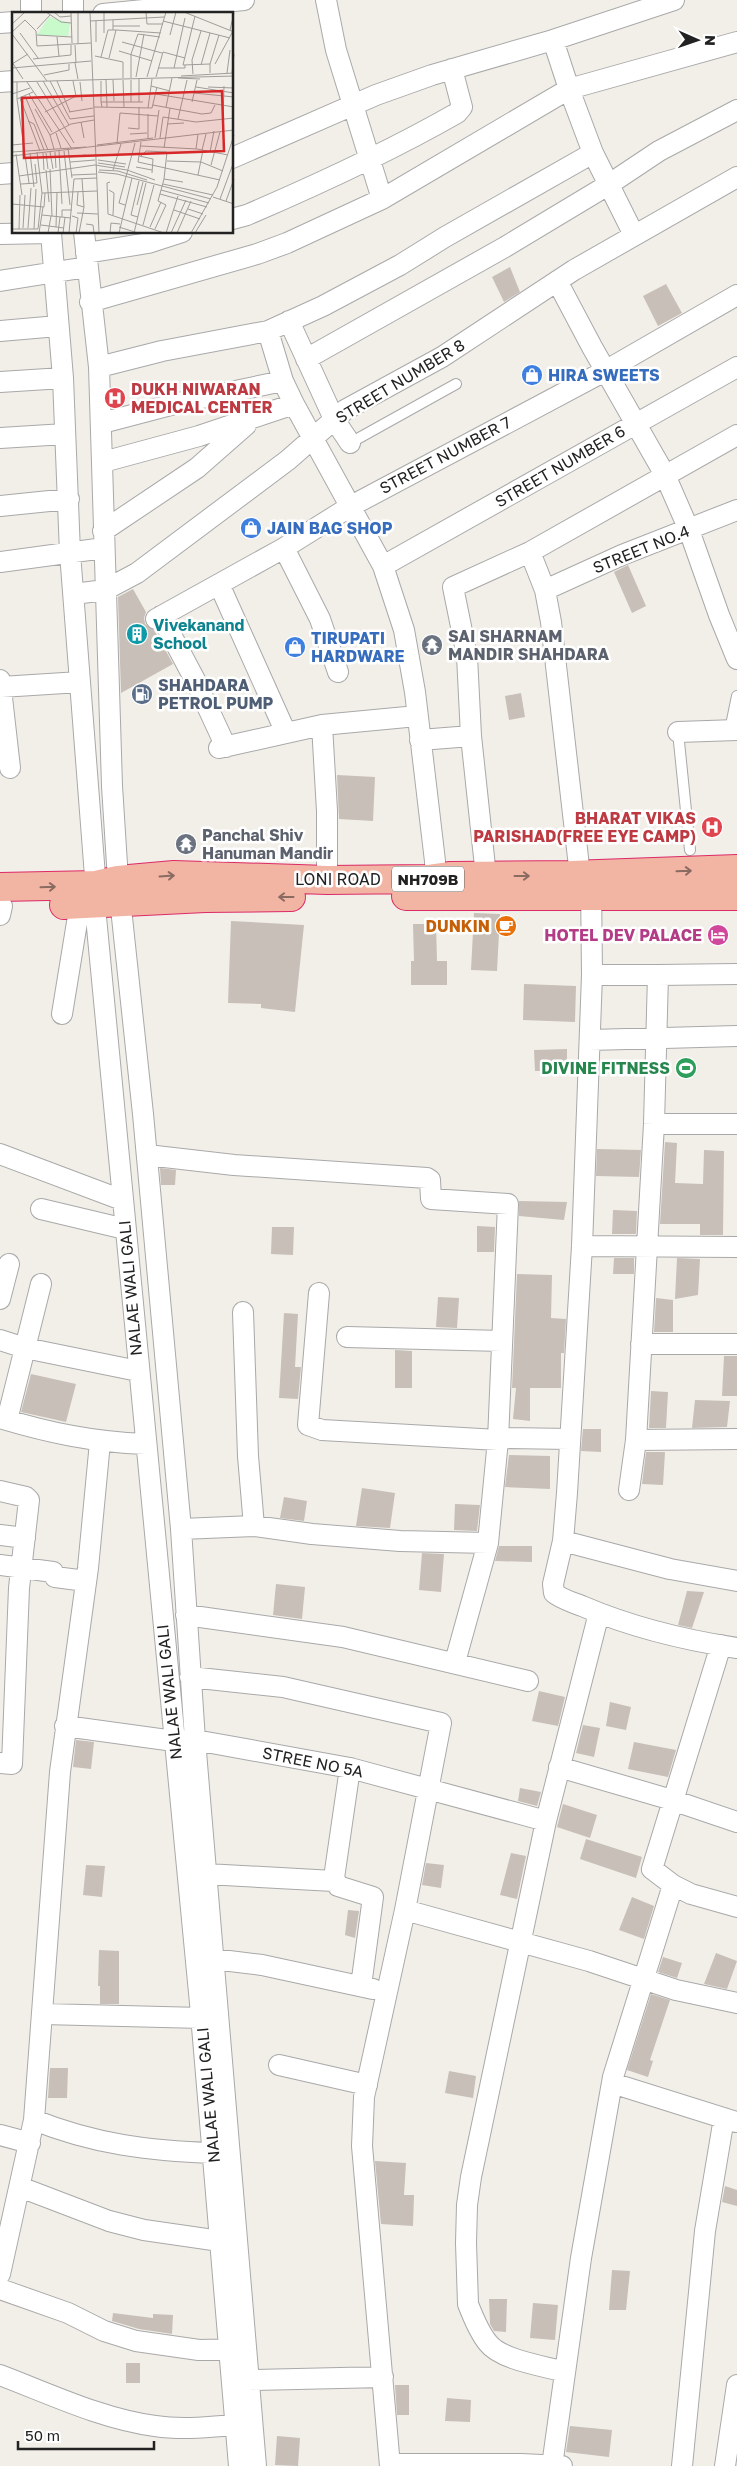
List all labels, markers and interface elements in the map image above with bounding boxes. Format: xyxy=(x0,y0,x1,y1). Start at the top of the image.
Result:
inset map xyxy=(12,12,234,234)
north arrow xyxy=(672,15,722,65)
text: N xyxy=(702,35,719,46)
street label: STREET NUMBER 8 xyxy=(332,335,468,427)
shop icon: HIRA SWEETS xyxy=(520,363,544,387)
place label: HIRA SWEETS xyxy=(548,365,660,385)
place label: DUKH NIWARAN MEDICAL CENTER xyxy=(131,379,273,417)
hospital icon: DUKH NIWARAN MEDICAL CENTER xyxy=(103,386,127,410)
street label: STREET NUMBER 7 xyxy=(376,412,514,498)
street label: STREET NUMBER 6 xyxy=(491,421,629,511)
shop icon: JAIN BAG SHOP xyxy=(239,516,263,540)
place label: JAIN BAG SHOP xyxy=(267,518,393,538)
street label: STREET NO.4 xyxy=(590,520,692,578)
place label: Vivekanand School xyxy=(153,615,245,653)
building icon: Vivekanand School xyxy=(125,622,149,646)
place label: SAI SHARNAM MANDIR SHAHDARA xyxy=(448,626,610,664)
place label: TIRUPATI HARDWARE xyxy=(311,628,405,666)
temple icon: SAI SHARNAM MANDIR SHAHDARA xyxy=(420,633,444,657)
shop icon: TIRUPATI HARDWARE xyxy=(283,635,307,659)
place label: SHAHDARA PETROL PUMP xyxy=(158,675,274,713)
fuel station icon: SHAHDARA PETROL PUMP xyxy=(130,682,154,706)
place label: BHARAT VIKAS PARISHAD(FREE EYE CAMP) xyxy=(473,808,696,846)
hospital icon: BHARAT VIKAS PARISHAD(FREE EYE CAMP) xyxy=(700,815,724,839)
place label: Panchal Shiv Hanuman Mandir xyxy=(202,825,333,863)
temple icon: Panchal Shiv Hanuman Mandir xyxy=(174,832,198,856)
road number: NH709B xyxy=(392,866,464,892)
one-way arrow xyxy=(676,866,692,875)
street label: LONI ROAD xyxy=(295,869,381,889)
one-way arrow xyxy=(159,871,175,880)
one-way arrow xyxy=(514,871,530,881)
one-way arrow xyxy=(40,882,56,891)
one-way arrow xyxy=(278,892,294,902)
cafe icon: DUNKIN xyxy=(494,914,518,938)
place label: DUNKIN xyxy=(426,916,490,936)
hotel icon: HOTEL DEV PALACE xyxy=(706,923,730,947)
place label: HOTEL DEV PALACE xyxy=(544,925,702,945)
sports icon: DIVINE FITNESS xyxy=(674,1056,698,1080)
place label: DIVINE FITNESS xyxy=(541,1058,670,1078)
street label: NALAE WALI GALI xyxy=(114,1219,146,1357)
street label: NALAE WALI GALI xyxy=(152,1623,186,1761)
street label: STREE NO 5A xyxy=(261,1742,365,1782)
street label: NALAE WALI GALI xyxy=(192,2026,224,2164)
scale bar xyxy=(18,2418,154,2450)
text: 50 m xyxy=(25,2426,60,2444)

